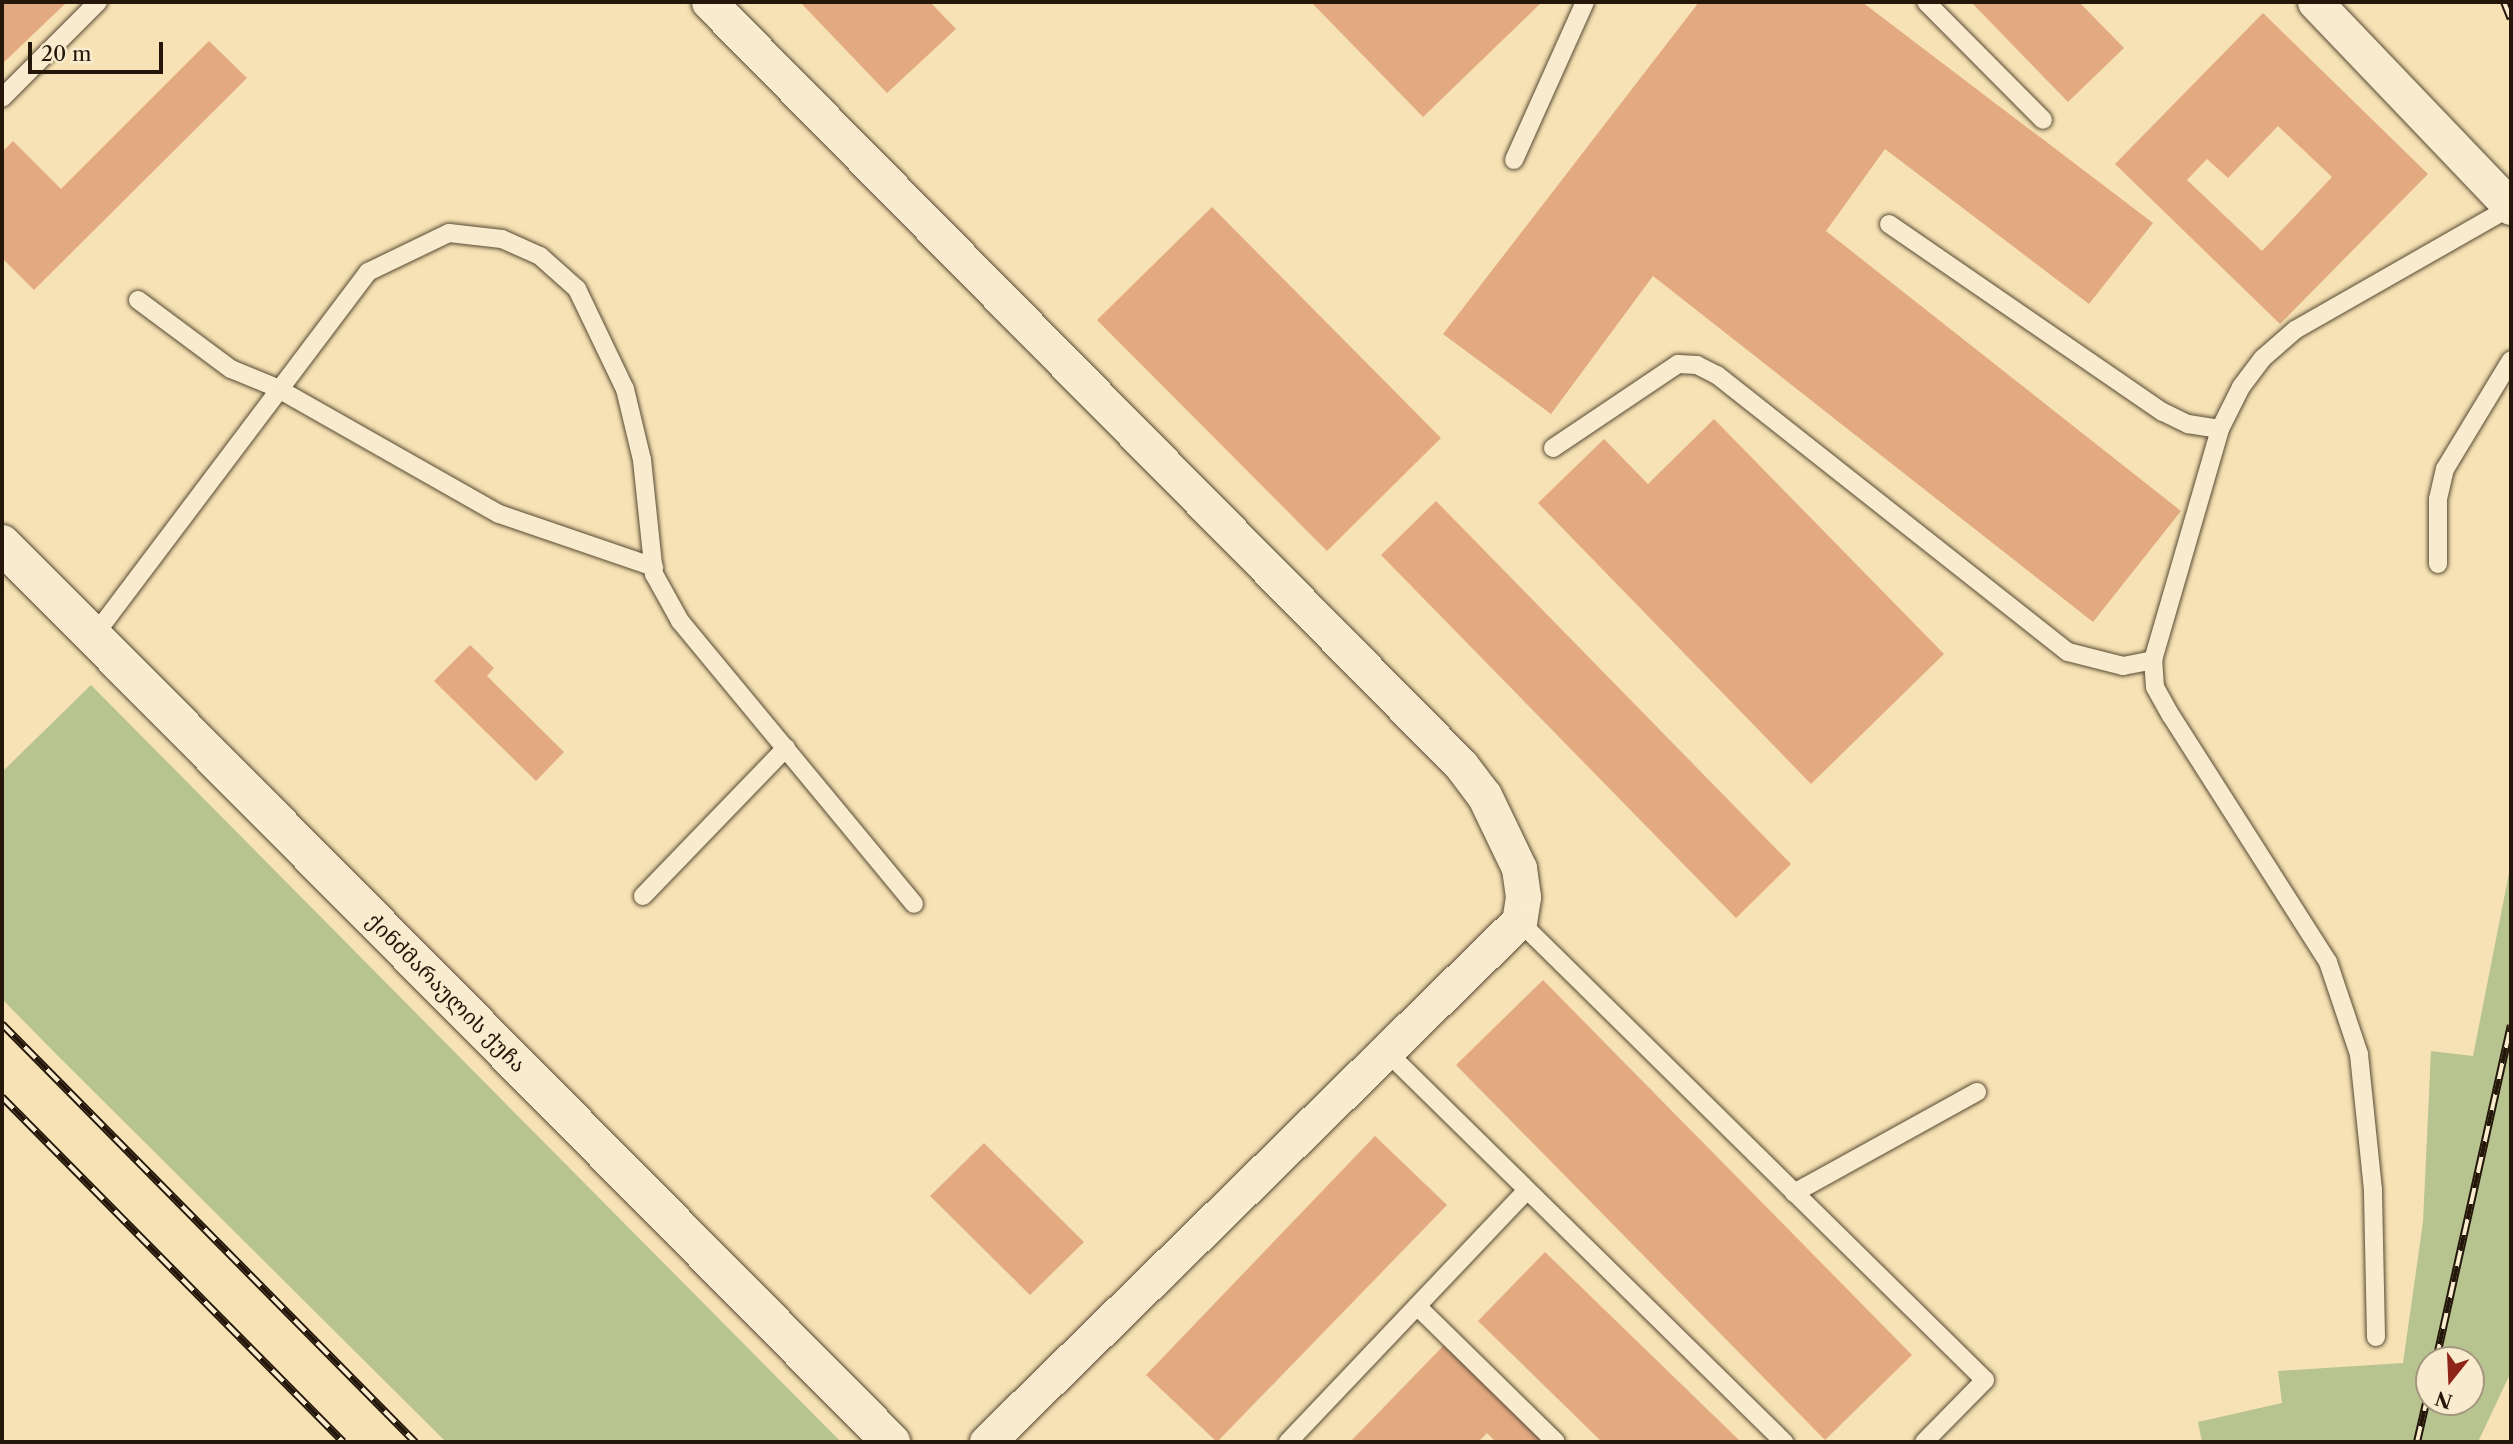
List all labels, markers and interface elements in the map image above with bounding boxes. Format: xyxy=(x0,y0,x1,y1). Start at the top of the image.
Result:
scale bar xyxy=(32,28,166,72)
text: 20 m xyxy=(41,41,92,66)
street label: ქინძმარაულის ქუჩა xyxy=(361,908,531,1078)
north arrow xyxy=(2415,1346,2485,1416)
text: N xyxy=(2433,1386,2455,1413)

